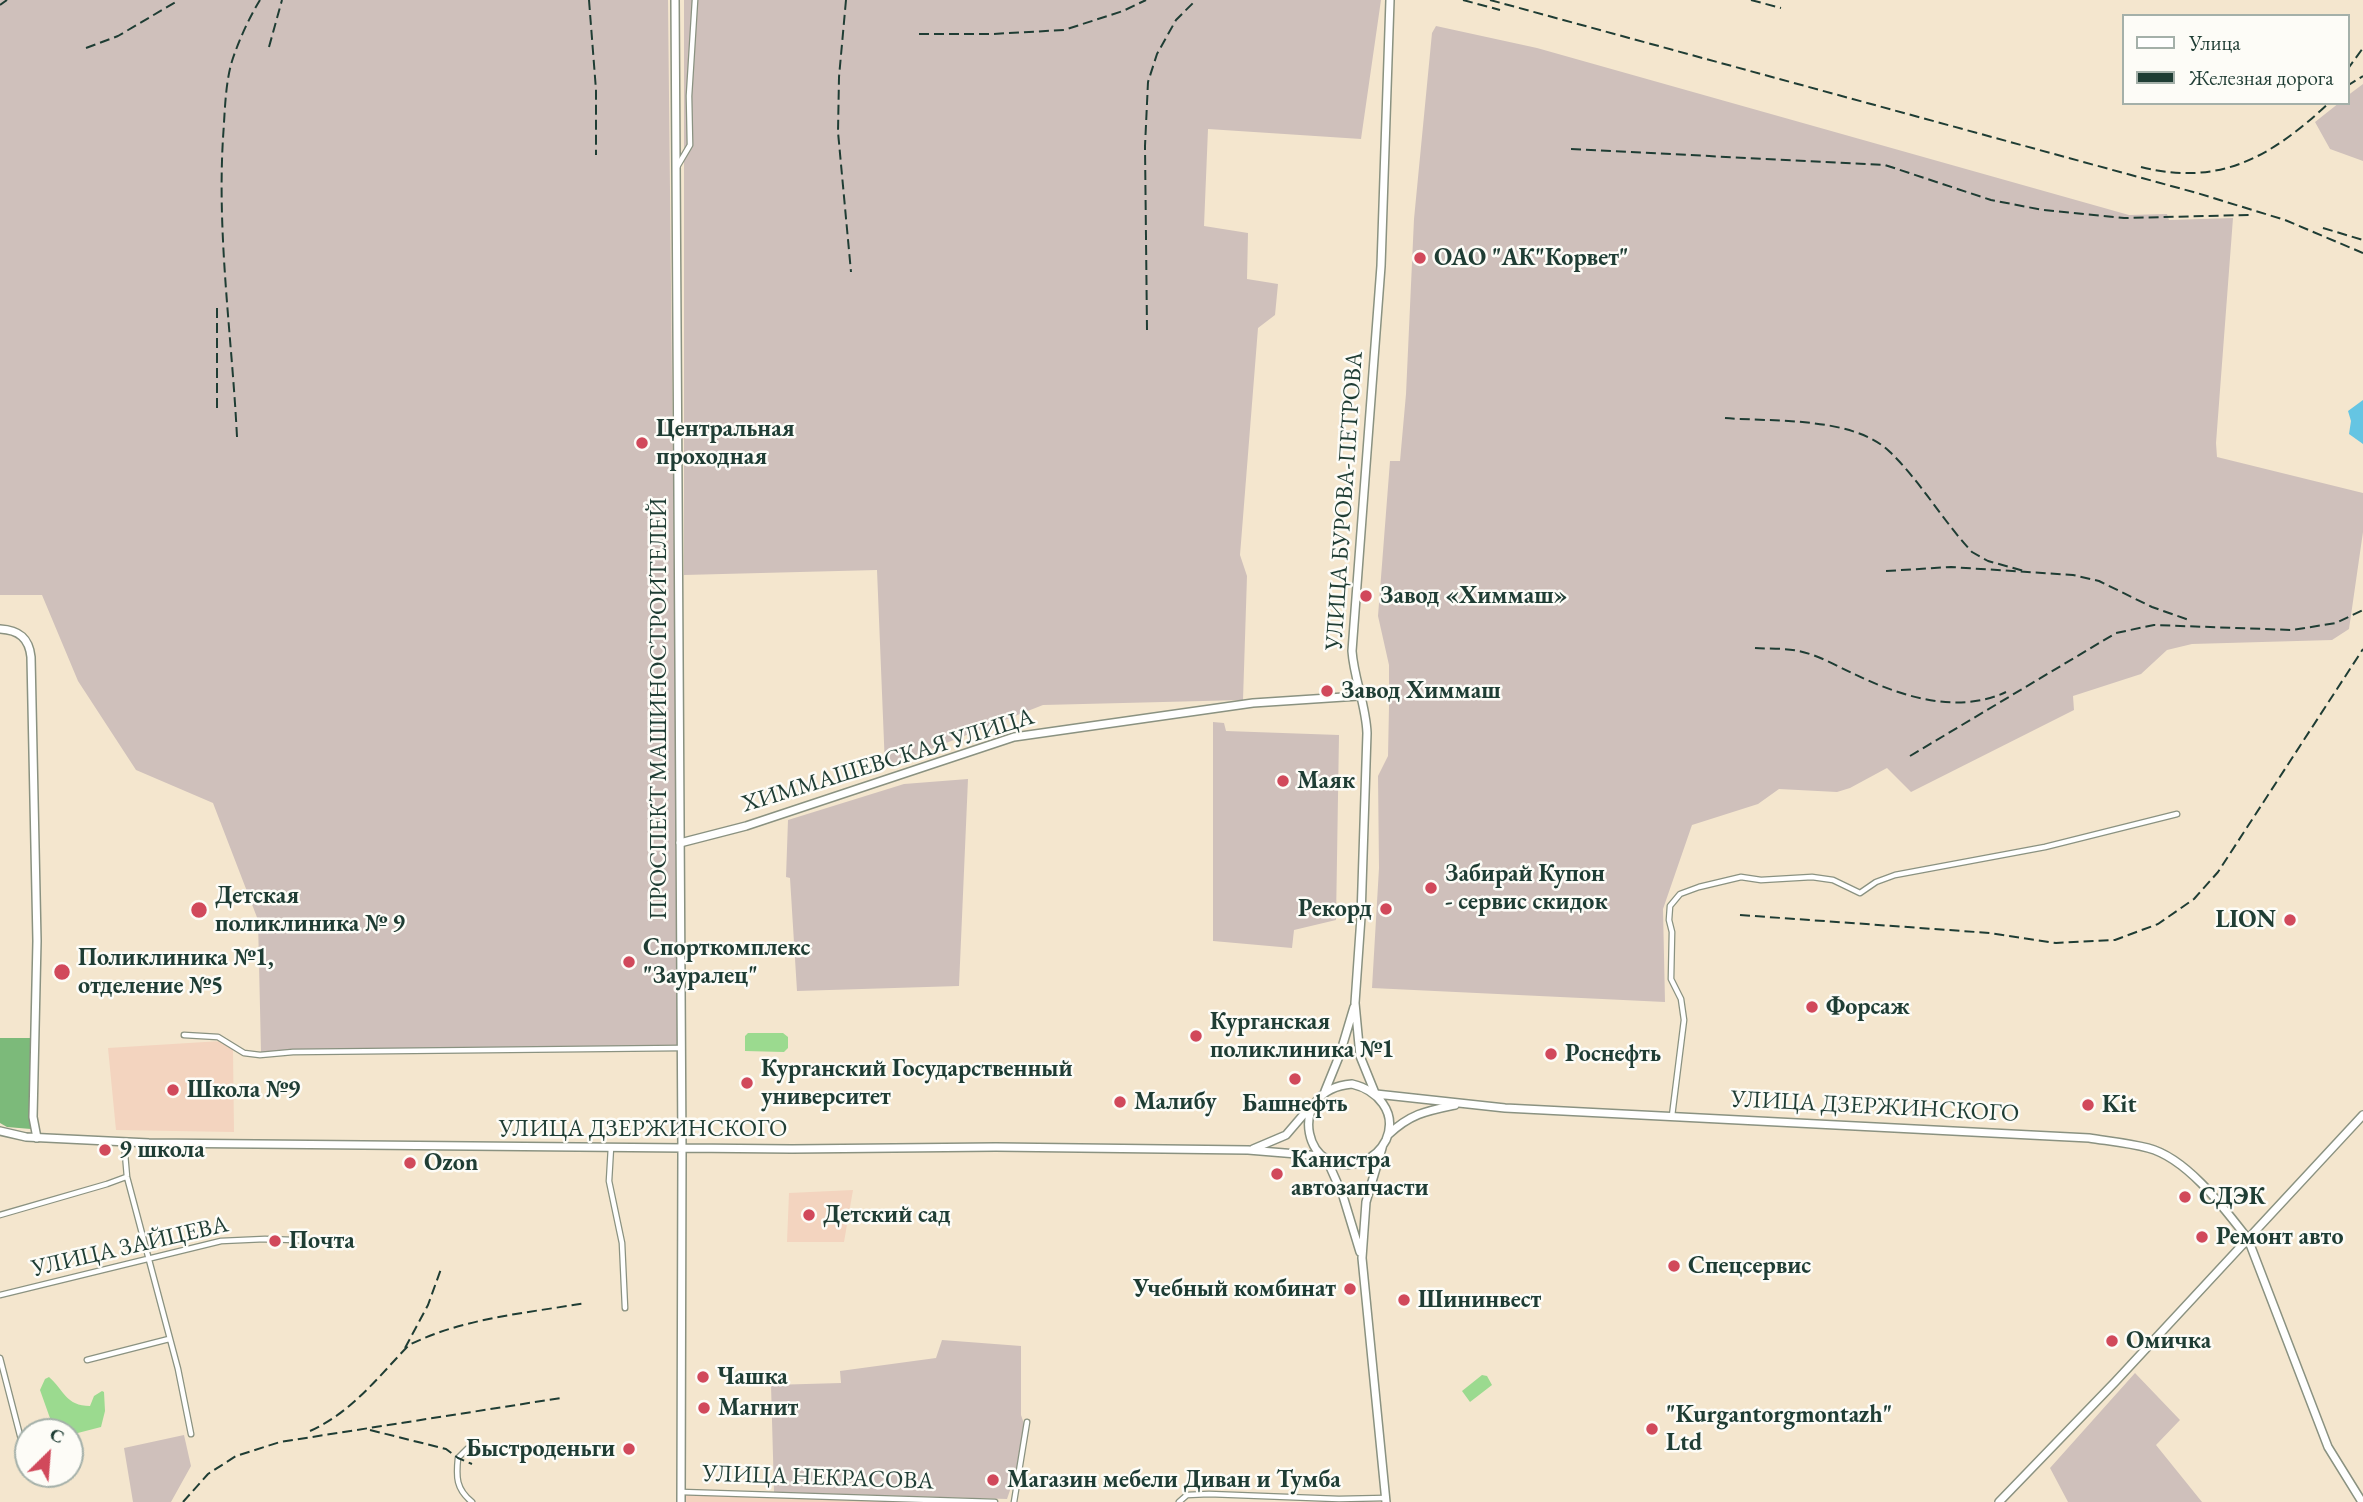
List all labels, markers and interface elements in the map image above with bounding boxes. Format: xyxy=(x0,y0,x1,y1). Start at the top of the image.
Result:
legend xyxy=(2122,14,2349,105)
text: Улица xyxy=(2189,29,2241,56)
text: Железная дорога xyxy=(2189,64,2334,91)
place label: ОАО "АК"Корвет" xyxy=(1434,244,1629,272)
marker: ОАО "АК"Корвет" xyxy=(1412,250,1428,266)
street label: УЛИЦА БУРОВА-ПЕТРОВА xyxy=(1320,350,1370,652)
place label: Центральная проходная xyxy=(656,415,795,471)
marker: Центральная проходная xyxy=(634,435,650,451)
street label: ПРОСПЕКТ МАШИНОСТРОИТЕЛЕЙ xyxy=(645,498,673,920)
place label: Завод «Химмаш» xyxy=(1380,582,1568,610)
marker: Завод «Химмаш» xyxy=(1358,588,1374,604)
place label: Завод Химмаш xyxy=(1341,677,1501,705)
marker: Завод Химмаш xyxy=(1319,683,1335,699)
street label: ХИММАШЕВСКАЯ УЛИЦА xyxy=(738,703,1038,819)
place label: Маяк xyxy=(1297,767,1355,795)
marker: Маяк xyxy=(1275,773,1291,789)
place label: Забирай Купон - сервис скидок xyxy=(1445,860,1608,916)
marker: Забирай Купон - сервис скидок xyxy=(1423,880,1439,896)
place label: Детская поликлиника № 9 xyxy=(215,882,405,938)
place label: Рекорд xyxy=(1298,895,1372,923)
marker: Детская поликлиника № 9 xyxy=(189,900,209,920)
marker: Рекорд xyxy=(1378,901,1394,917)
place label: LION xyxy=(2216,906,2276,934)
marker: LION xyxy=(2282,912,2298,928)
place label: Спорткомплекс "Зауралец" xyxy=(643,934,810,990)
place label: Поликлиника №1, отделение №5 xyxy=(78,944,274,1000)
marker: Спорткомплекс "Зауралец" xyxy=(621,954,637,970)
marker: Поликлиника №1, отделение №5 xyxy=(52,962,72,982)
place label: Форсаж xyxy=(1826,993,1910,1021)
marker: Форсаж xyxy=(1804,999,1820,1015)
place label: Курганская поликлиника №1 xyxy=(1210,1008,1394,1064)
marker: Курганская поликлиника №1 xyxy=(1188,1028,1204,1044)
place label: Роснефть xyxy=(1565,1040,1661,1068)
marker: Роснефть xyxy=(1543,1046,1559,1062)
place label: Курганский Государственный университет xyxy=(761,1055,1073,1111)
marker: Башнефть xyxy=(1287,1071,1303,1087)
marker: Курганский Государственный университет xyxy=(739,1075,755,1091)
place label: Школа №9 xyxy=(187,1076,300,1104)
marker: Школа №9 xyxy=(165,1082,181,1098)
street label: УЛИЦА ДЗЕРЖИНСКОГО xyxy=(1730,1085,2020,1129)
place label: Малибу xyxy=(1134,1088,1217,1116)
place label: Башнефть xyxy=(1242,1090,1348,1118)
place label: Kit xyxy=(2102,1091,2136,1119)
marker: Малибу xyxy=(1112,1094,1128,1110)
marker: Kit xyxy=(2080,1097,2096,1113)
street label: УЛИЦА ДЗЕРЖИНСКОГО xyxy=(499,1115,787,1143)
place label: 9 школа xyxy=(119,1136,205,1164)
marker: 9 школа xyxy=(97,1142,113,1158)
place label: Канистра автозапчасти xyxy=(1291,1146,1429,1202)
place label: Ozon xyxy=(424,1149,478,1177)
marker: Ozon xyxy=(402,1155,418,1171)
marker: Канистра автозапчасти xyxy=(1269,1166,1285,1182)
place label: СДЭК xyxy=(2199,1183,2266,1211)
marker: СДЭК xyxy=(2177,1189,2193,1205)
place label: Детский сад xyxy=(823,1201,951,1229)
marker: Детский сад xyxy=(801,1207,817,1223)
street label: УЛИЦА ЗАЙЦЕВА xyxy=(29,1210,231,1284)
place label: Ремонт авто xyxy=(2216,1223,2343,1251)
place label: Почта xyxy=(289,1227,355,1255)
marker: Ремонт авто xyxy=(2194,1229,2210,1245)
marker: Почта xyxy=(267,1233,283,1249)
place label: Спецсервис xyxy=(1688,1252,1811,1280)
marker: Спецсервис xyxy=(1666,1258,1682,1274)
place label: Учебный комбинат xyxy=(1133,1275,1336,1303)
marker: Учебный комбинат xyxy=(1342,1281,1358,1297)
place label: Шининвест xyxy=(1418,1286,1541,1314)
marker: Шининвест xyxy=(1396,1292,1412,1308)
place label: Омичка xyxy=(2126,1327,2211,1355)
marker: Омичка xyxy=(2104,1333,2120,1349)
place label: Чашка xyxy=(717,1363,788,1391)
marker: Чашка xyxy=(695,1369,711,1385)
place label: Магнит xyxy=(718,1394,798,1422)
marker: Магнит xyxy=(696,1400,712,1416)
place label: "Kurgantorgmontazh" Ltd xyxy=(1666,1401,1892,1457)
north arrow xyxy=(14,1418,84,1488)
text: С xyxy=(46,1421,69,1450)
marker: "Kurgantorgmontazh" Ltd xyxy=(1644,1421,1660,1437)
place label: Быстроденьги xyxy=(466,1435,615,1463)
marker: Быстроденьги xyxy=(621,1441,637,1457)
street label: УЛИЦА НЕКРАСОВА xyxy=(702,1460,934,1496)
place label: Магазин мебели Диван и Тумба xyxy=(1007,1466,1341,1494)
marker: Магазин мебели Диван и Тумба xyxy=(985,1472,1001,1488)

